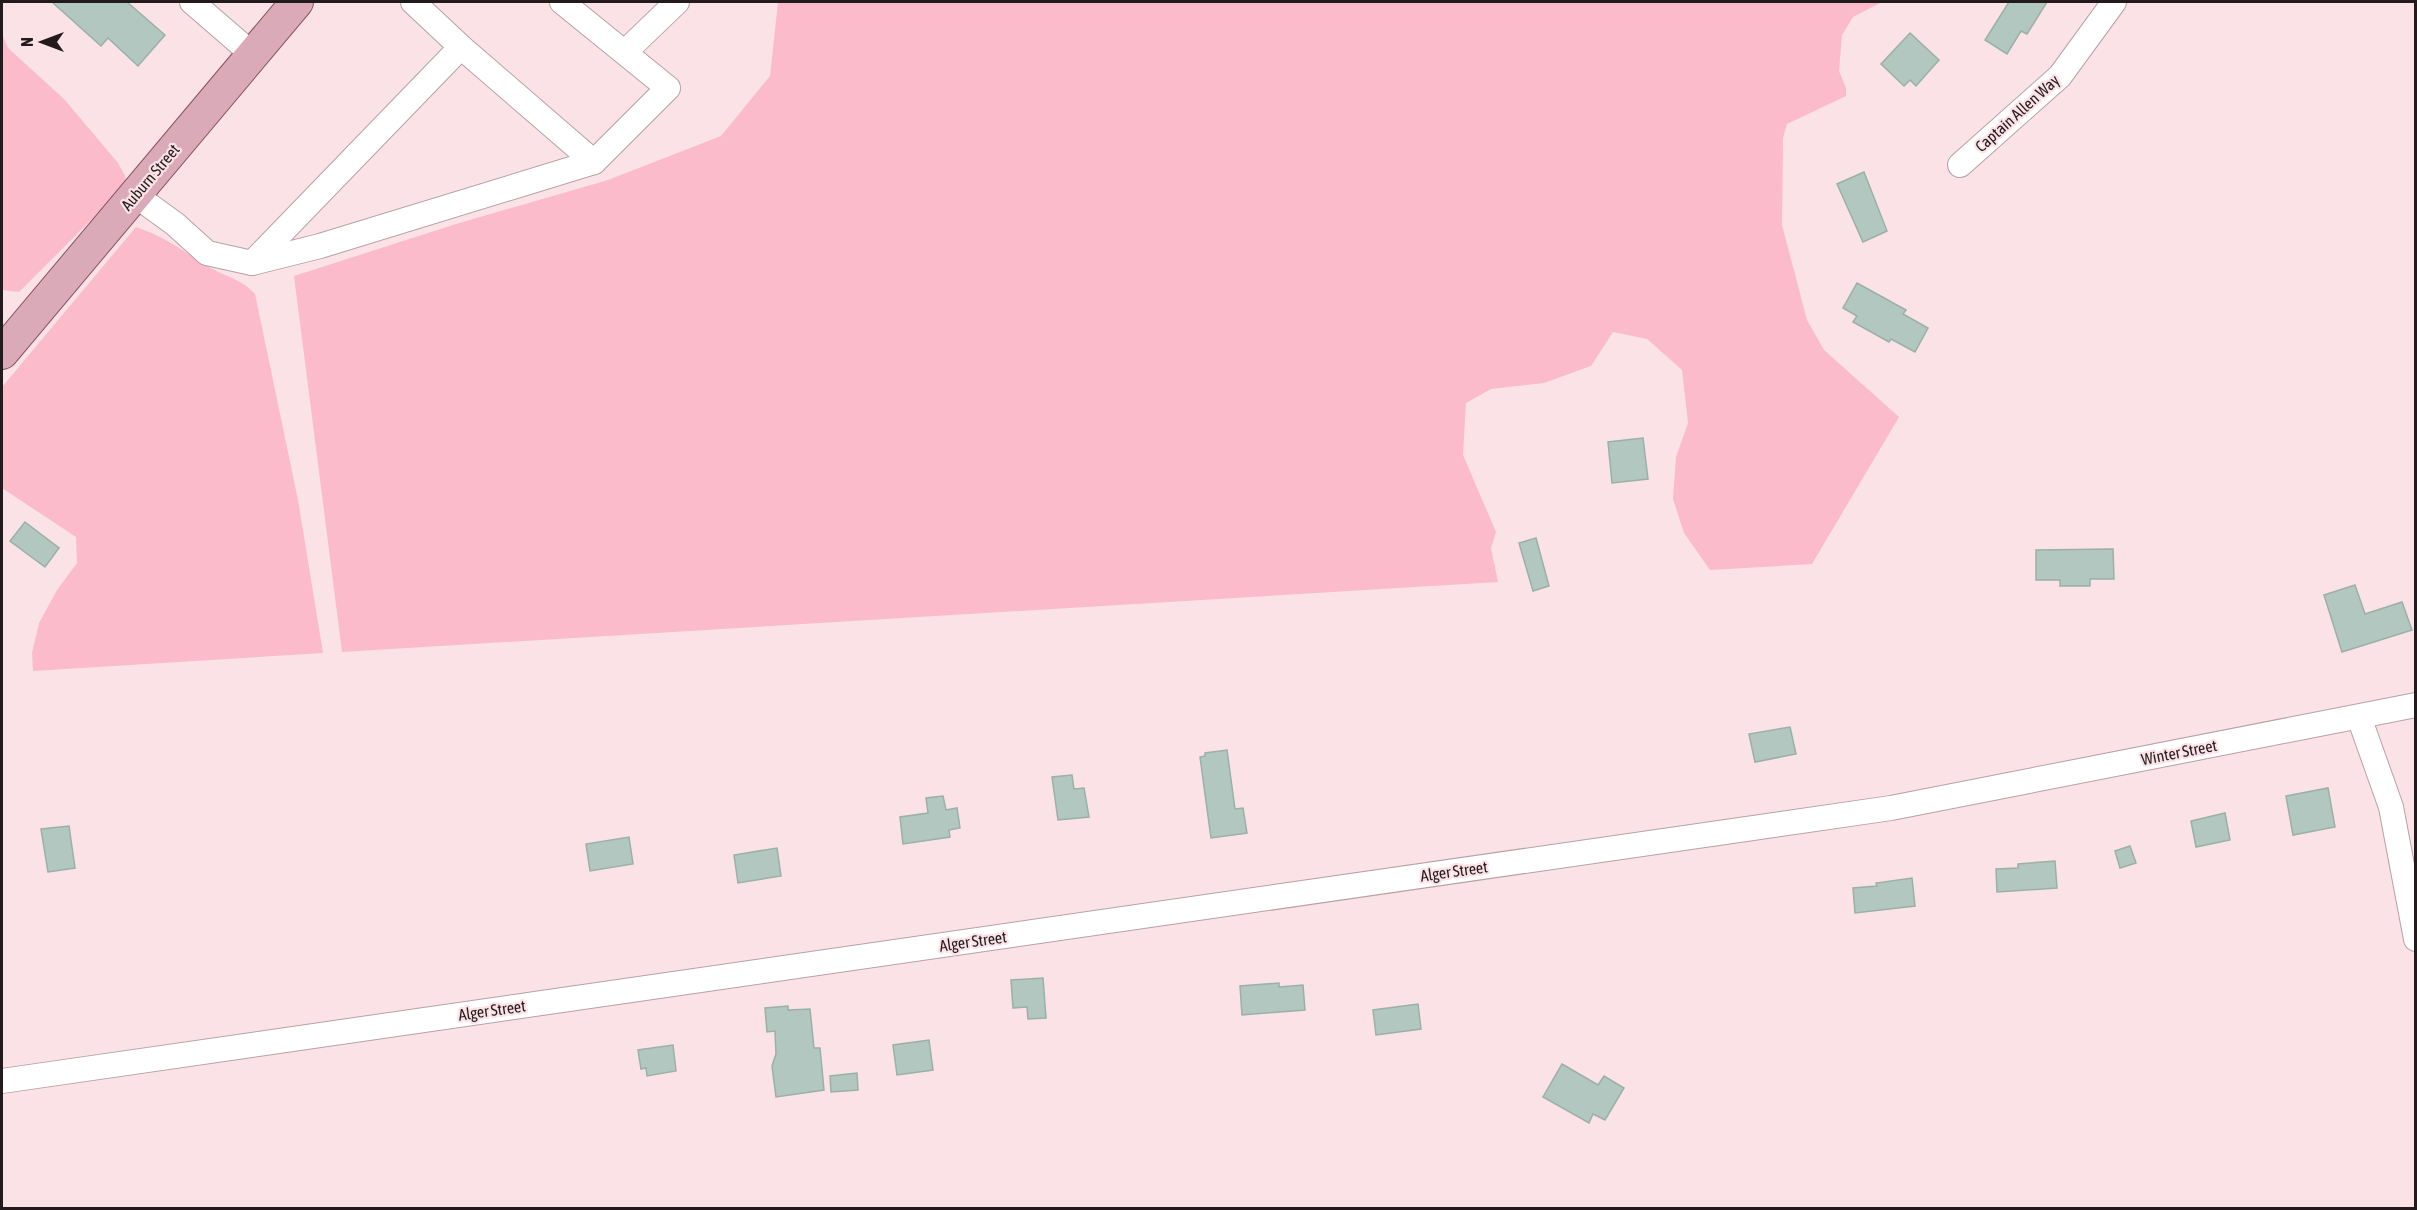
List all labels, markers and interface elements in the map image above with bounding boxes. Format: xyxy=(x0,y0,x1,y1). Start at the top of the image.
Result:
north arrow xyxy=(12,12,72,72)
text: N xyxy=(18,37,36,47)
street label: Captain Allen Way xyxy=(1971,70,2064,156)
street label: Auburn Street xyxy=(117,140,183,214)
street label: Winter Street xyxy=(2140,736,2219,768)
street label: Alger Street xyxy=(1419,857,1489,886)
street label: Alger Street xyxy=(938,927,1008,956)
street label: Alger Street xyxy=(457,996,527,1025)

